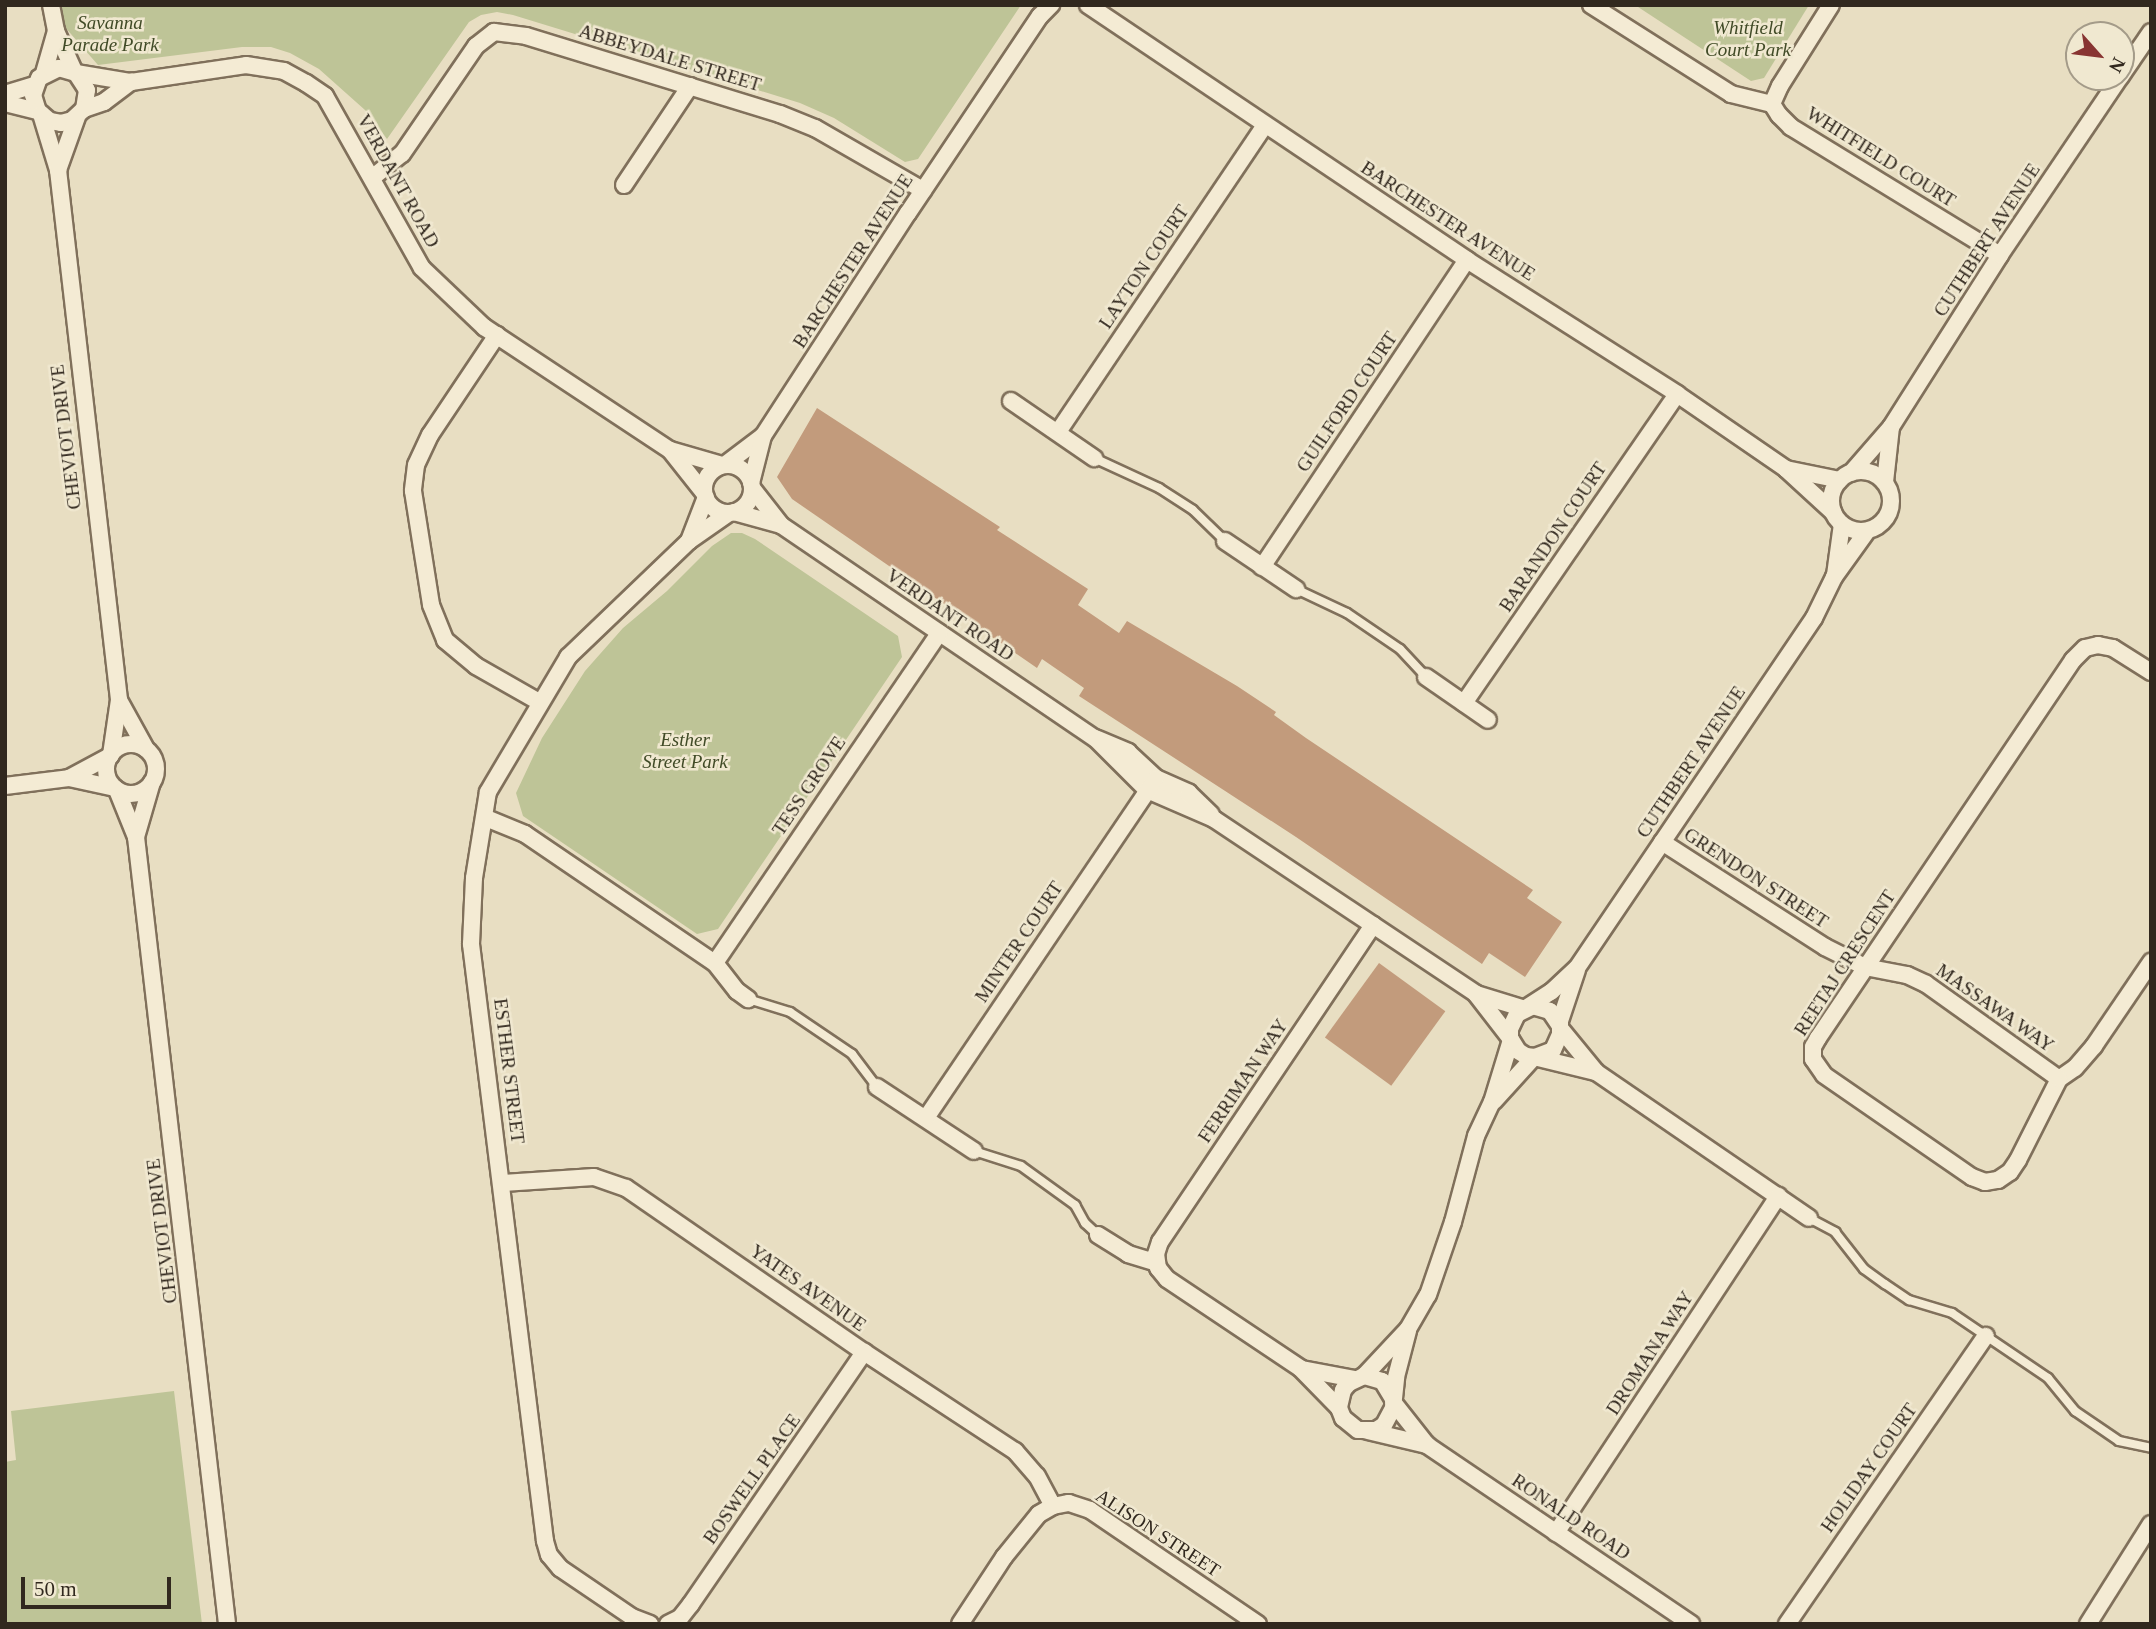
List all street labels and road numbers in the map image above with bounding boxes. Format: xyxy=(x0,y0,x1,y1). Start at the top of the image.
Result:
street label: ABBEYDALE STREET xyxy=(576,19,764,97)
street label: WHITFIELD COURT xyxy=(1802,102,1960,212)
street label: VERDANT ROAD xyxy=(352,110,444,252)
street label: BARCHESTER AVENUE xyxy=(1356,156,1540,286)
street label: CUTHBERT AVENUE xyxy=(1929,159,2045,321)
street label: BARCHESTER AVENUE xyxy=(788,169,918,353)
street label: LAYTON COURT xyxy=(1094,201,1194,333)
street label: GUILFORD COURT xyxy=(1292,328,1402,476)
street label: CHEVIOT DRIVE xyxy=(46,363,86,511)
street label: BARANDON COURT xyxy=(1494,458,1612,616)
street label: VERDANT ROAD xyxy=(882,564,1018,666)
street label: CUTHBERT AVENUE xyxy=(1631,681,1751,843)
street label: TESS GROVE xyxy=(768,732,850,840)
street label: GRENDON STREET xyxy=(1680,823,1832,933)
street label: MINTER COURT xyxy=(970,877,1068,1007)
street label: REETAJ CRESCENT xyxy=(1789,886,1901,1040)
street label: MASSAWA WAY xyxy=(1931,959,2059,1057)
street label: ESTHER STREET xyxy=(489,997,529,1145)
street label: FERRIMAN WAY xyxy=(1193,1015,1293,1147)
street label: CHEVIOT DRIVE xyxy=(142,1157,182,1305)
street label: YATES AVENUE xyxy=(745,1239,871,1337)
street label: DROMANA WAY xyxy=(1601,1286,1699,1420)
street label: HOLIDAY COURT xyxy=(1816,1399,1922,1537)
street label: BOSWELL PLACE xyxy=(698,1409,806,1549)
street label: RONALD ROAD xyxy=(1508,1469,1634,1565)
street label: ALISON STREET xyxy=(1091,1484,1225,1582)

